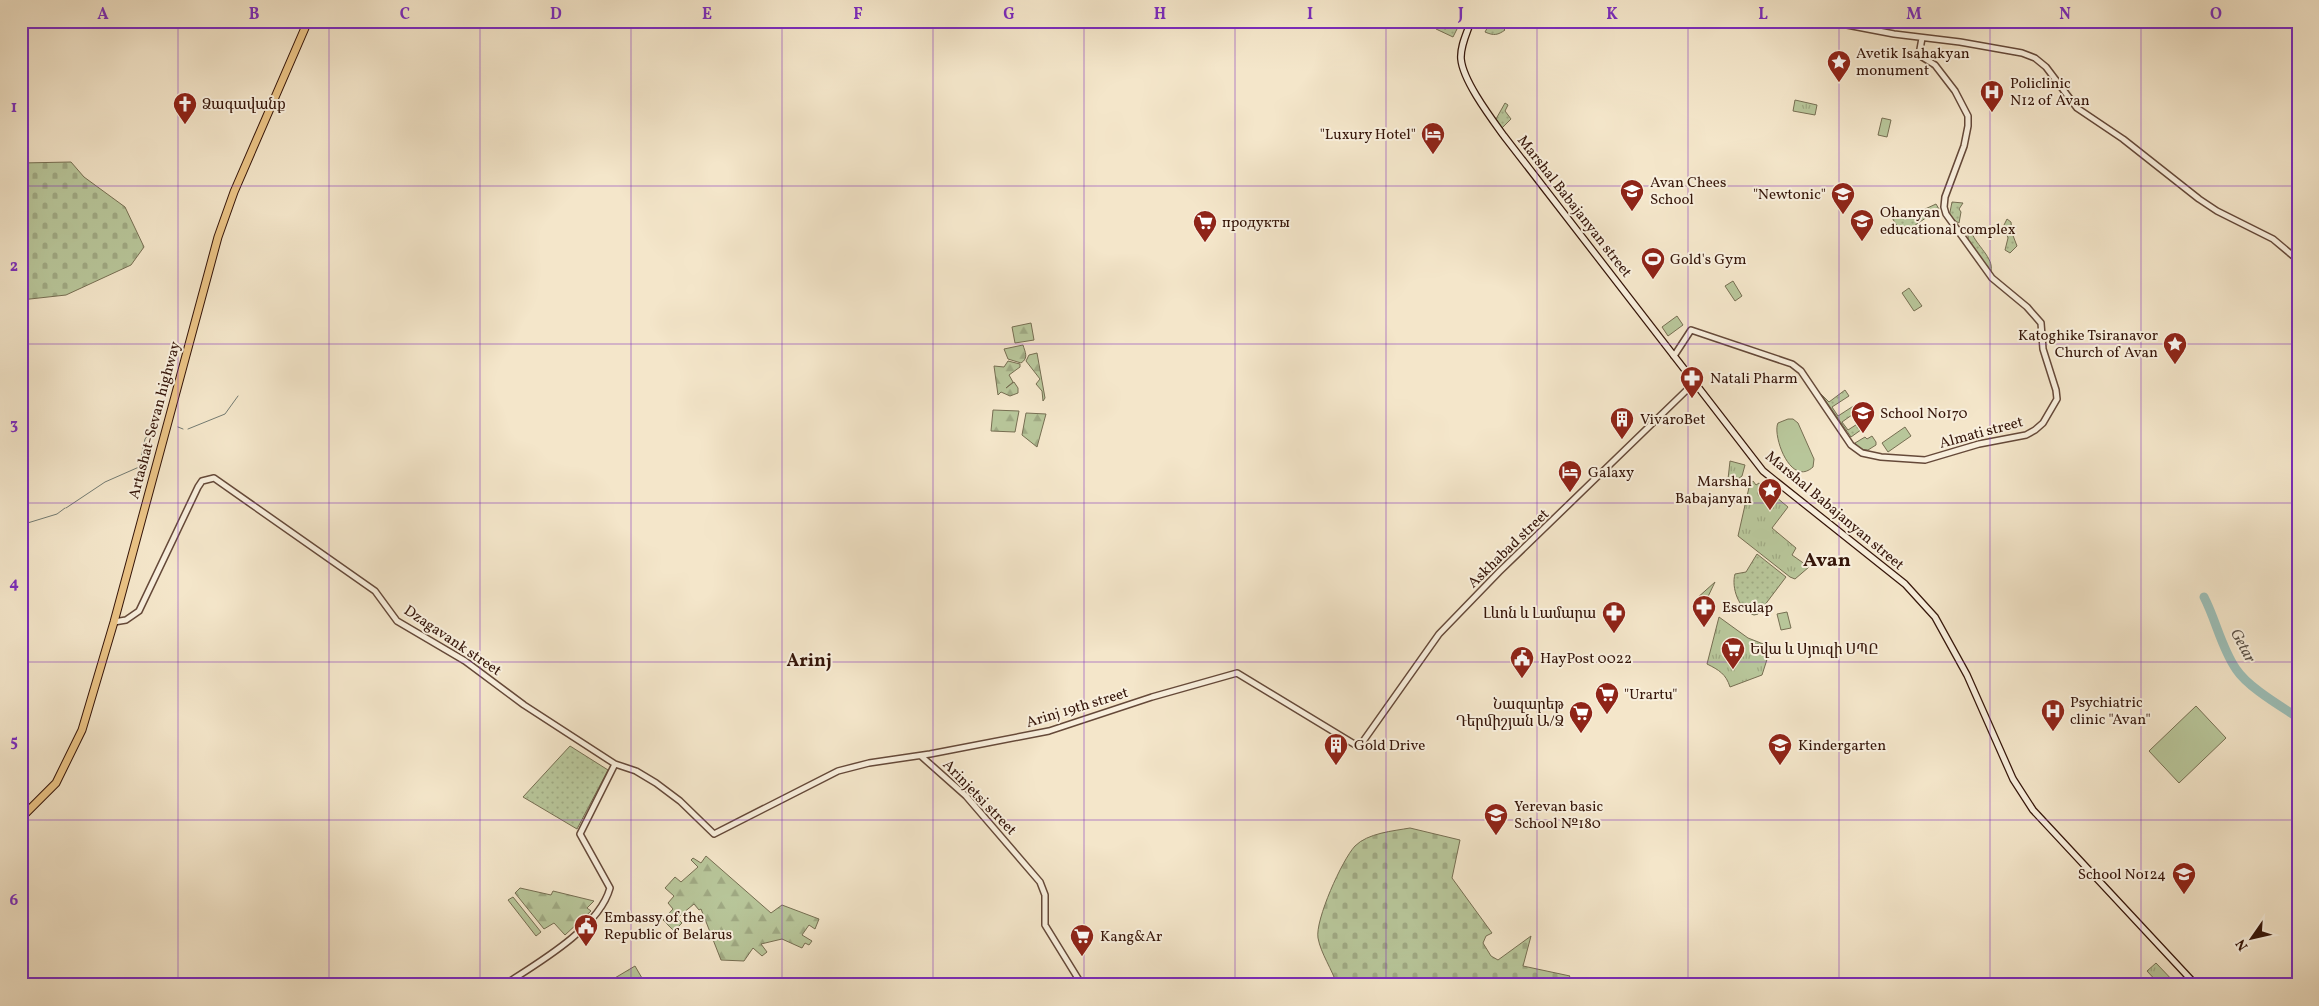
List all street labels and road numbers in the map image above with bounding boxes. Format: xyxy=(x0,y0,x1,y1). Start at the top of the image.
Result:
street label: Marshal Babajanyan street xyxy=(1511,131,1636,283)
street label: Artashat-Sevan highway xyxy=(124,339,187,501)
street label: Almati street xyxy=(1937,412,2026,455)
street label: Marshal Babajanyan street xyxy=(1760,447,1908,576)
street label: Askhabad street xyxy=(1464,505,1555,594)
street label: Dzagavank street xyxy=(399,601,505,682)
street label: Arinj 19th street xyxy=(1024,683,1131,734)
street label: Arinjetsi street xyxy=(937,755,1021,841)

